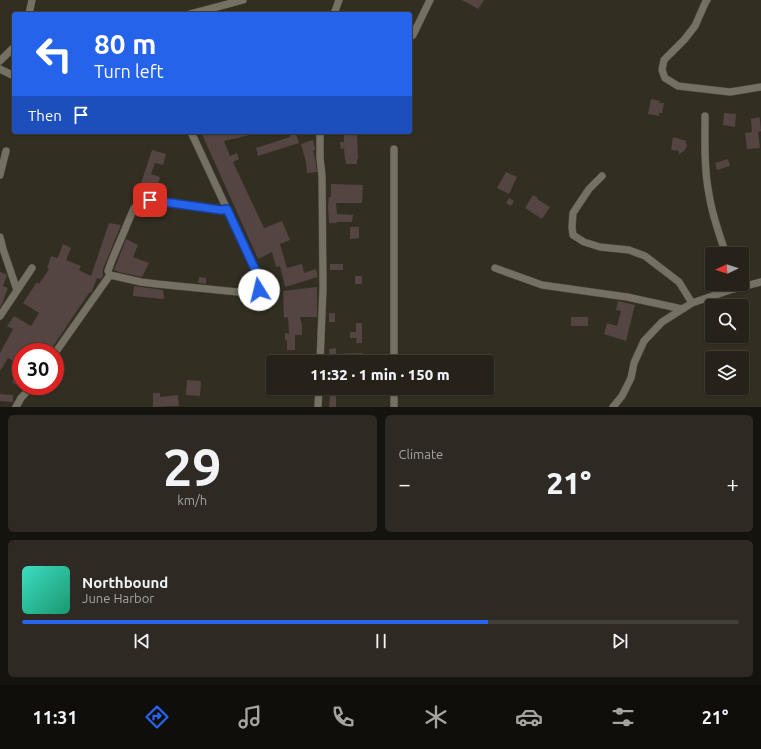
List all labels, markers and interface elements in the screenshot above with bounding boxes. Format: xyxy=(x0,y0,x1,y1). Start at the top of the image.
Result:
icon: left xyxy=(28,28,80,80)
text: 80 m xyxy=(94,28,156,59)
text: Turn left xyxy=(94,61,164,81)
icon: arrive xyxy=(70,104,92,126)
text: Then xyxy=(28,107,62,124)
pin xyxy=(133,183,167,217)
icon: arrive xyxy=(139,189,161,211)
north arrow xyxy=(705,247,749,291)
map controls xyxy=(705,247,749,395)
position arrow xyxy=(238,269,280,311)
button: search xyxy=(705,299,749,343)
speed limit sign: 30 xyxy=(12,343,64,395)
button: layers xyxy=(705,351,749,395)
text: 11:32 · 1 min · 150 m xyxy=(310,366,450,383)
text: 29 xyxy=(163,438,222,496)
text: Climate xyxy=(399,447,443,461)
text: 21° xyxy=(546,466,591,500)
text: − xyxy=(399,471,411,496)
text: + xyxy=(727,471,739,496)
text: km/h xyxy=(177,493,207,507)
text: Northbound xyxy=(82,574,168,591)
text: June Harbor xyxy=(82,591,154,605)
icon: previous xyxy=(131,630,153,652)
icon: pause xyxy=(370,630,392,652)
icon: next xyxy=(609,630,631,652)
icon: directions xyxy=(143,703,171,731)
icon: music xyxy=(236,703,264,731)
icon: phone xyxy=(329,703,357,731)
icon: climate xyxy=(422,703,450,731)
icon: car xyxy=(515,703,543,731)
icon: filters xyxy=(609,703,637,731)
text: 11:31 xyxy=(33,707,78,727)
text: 21° xyxy=(702,707,728,727)

